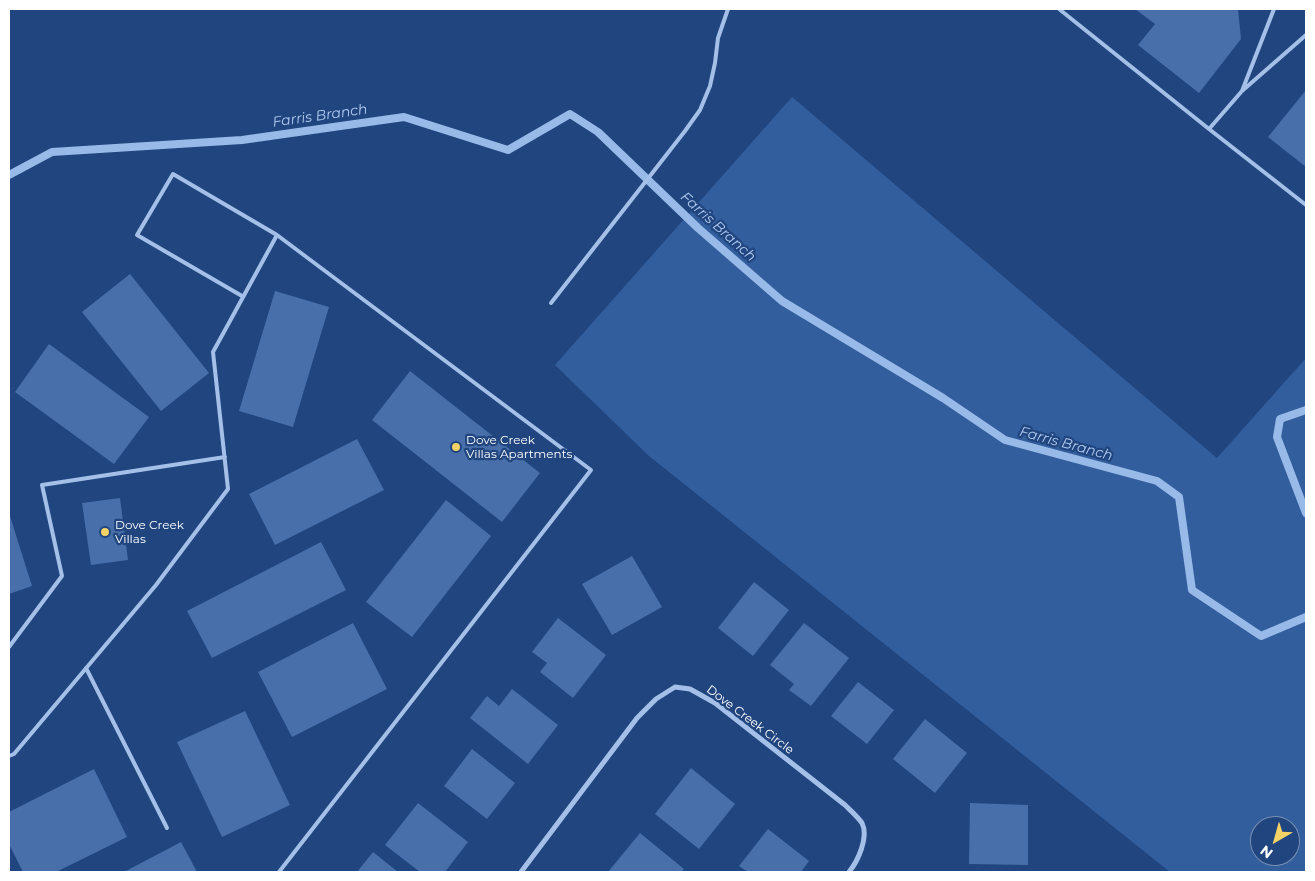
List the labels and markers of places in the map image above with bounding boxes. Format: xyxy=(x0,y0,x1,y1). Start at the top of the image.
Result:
place label: Dove Creek Villas Apartments xyxy=(466,433,572,461)
marker: Dove Creek Villas Apartments xyxy=(450,441,462,453)
place label: Dove Creek Villas xyxy=(115,518,184,546)
marker: Dove Creek Villas xyxy=(99,526,111,538)

